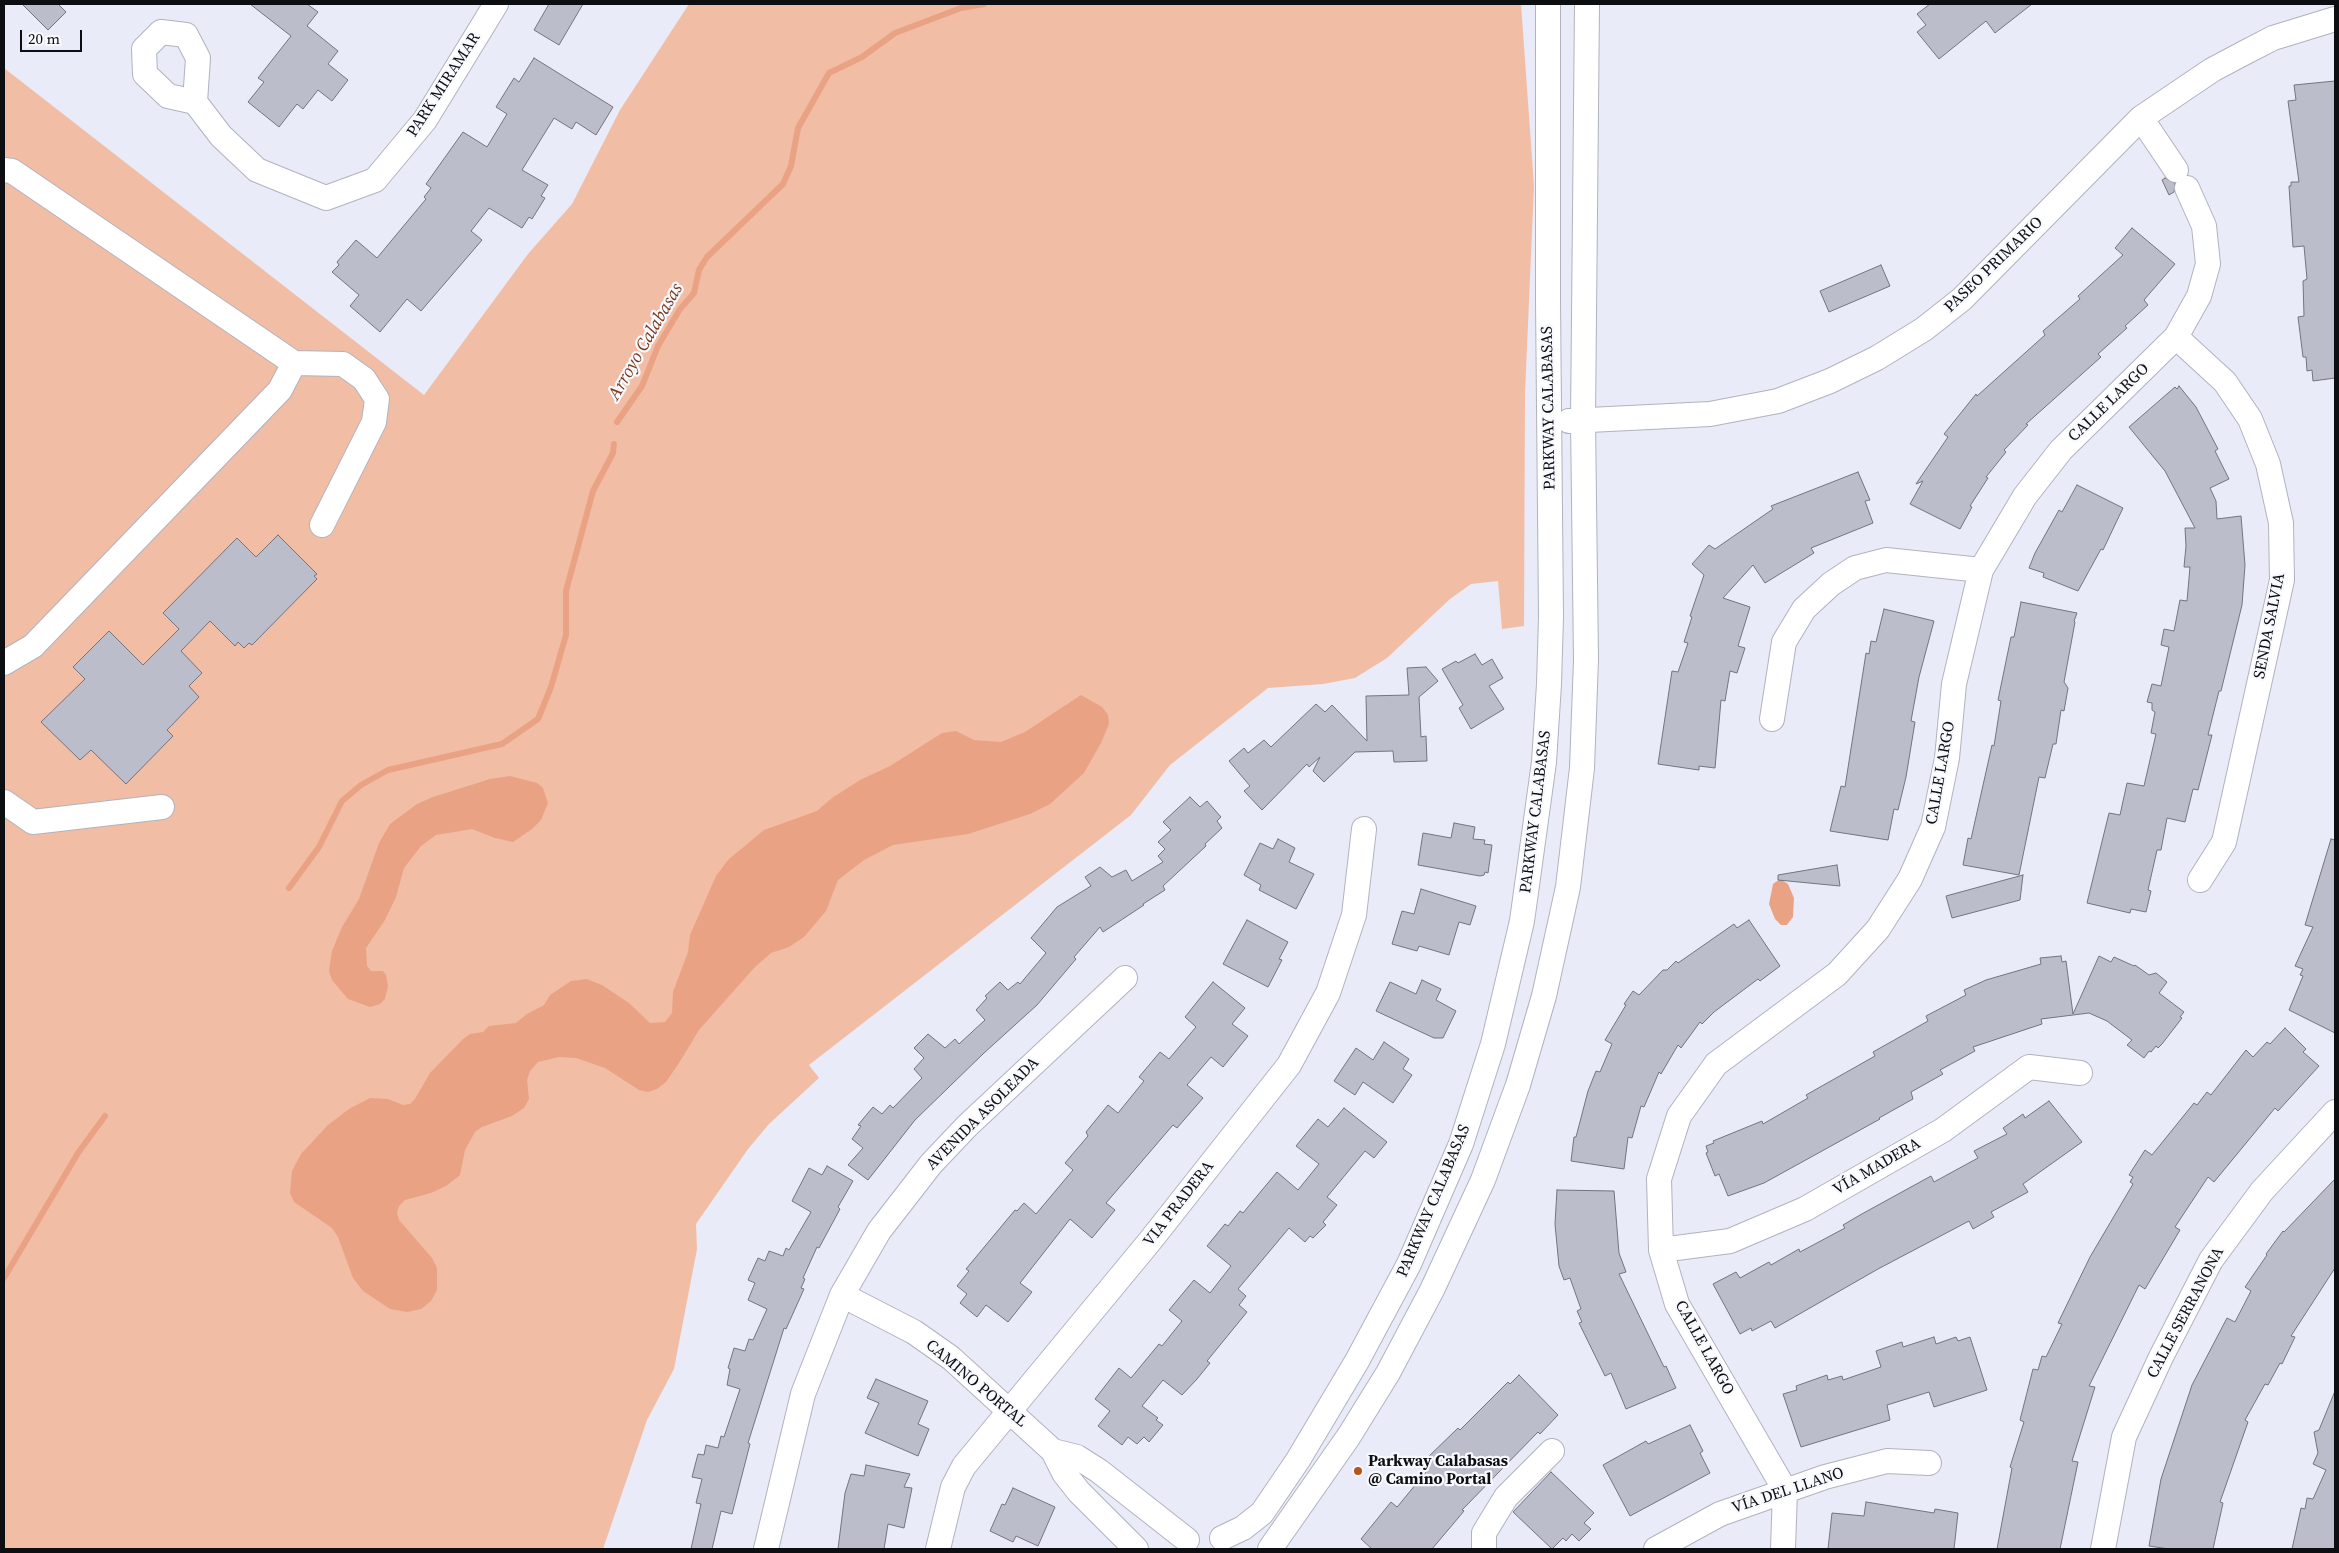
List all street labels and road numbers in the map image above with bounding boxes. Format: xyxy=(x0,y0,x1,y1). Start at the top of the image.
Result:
street label: PARK MIRAMAR xyxy=(403,29,485,141)
street label: PASEO PRIMARIO xyxy=(1941,213,2047,317)
street label: PARKWAY CALABASAS xyxy=(1538,326,1560,490)
street label: CALLE LARGO xyxy=(2065,360,2153,446)
street label: SENDA SALVIA xyxy=(2250,571,2290,681)
street label: CALLE LARGO xyxy=(1922,720,1960,826)
street label: PARKWAY CALABASAS xyxy=(1516,729,1556,895)
street label: AVENIDA ASOLEADA xyxy=(923,1054,1043,1174)
street label: PARKWAY CALABASAS xyxy=(1393,1122,1475,1280)
street label: VÍA MADERA xyxy=(1830,1134,1924,1200)
street label: VIA PRADERA xyxy=(1140,1157,1218,1251)
street label: CALLE SERRANONA xyxy=(2143,1244,2229,1382)
street label: CALLE LARGO xyxy=(1670,1297,1738,1399)
street label: CAMINO PORTAL xyxy=(921,1336,1031,1432)
street label: VÍA DEL LLANO xyxy=(1729,1464,1847,1518)

